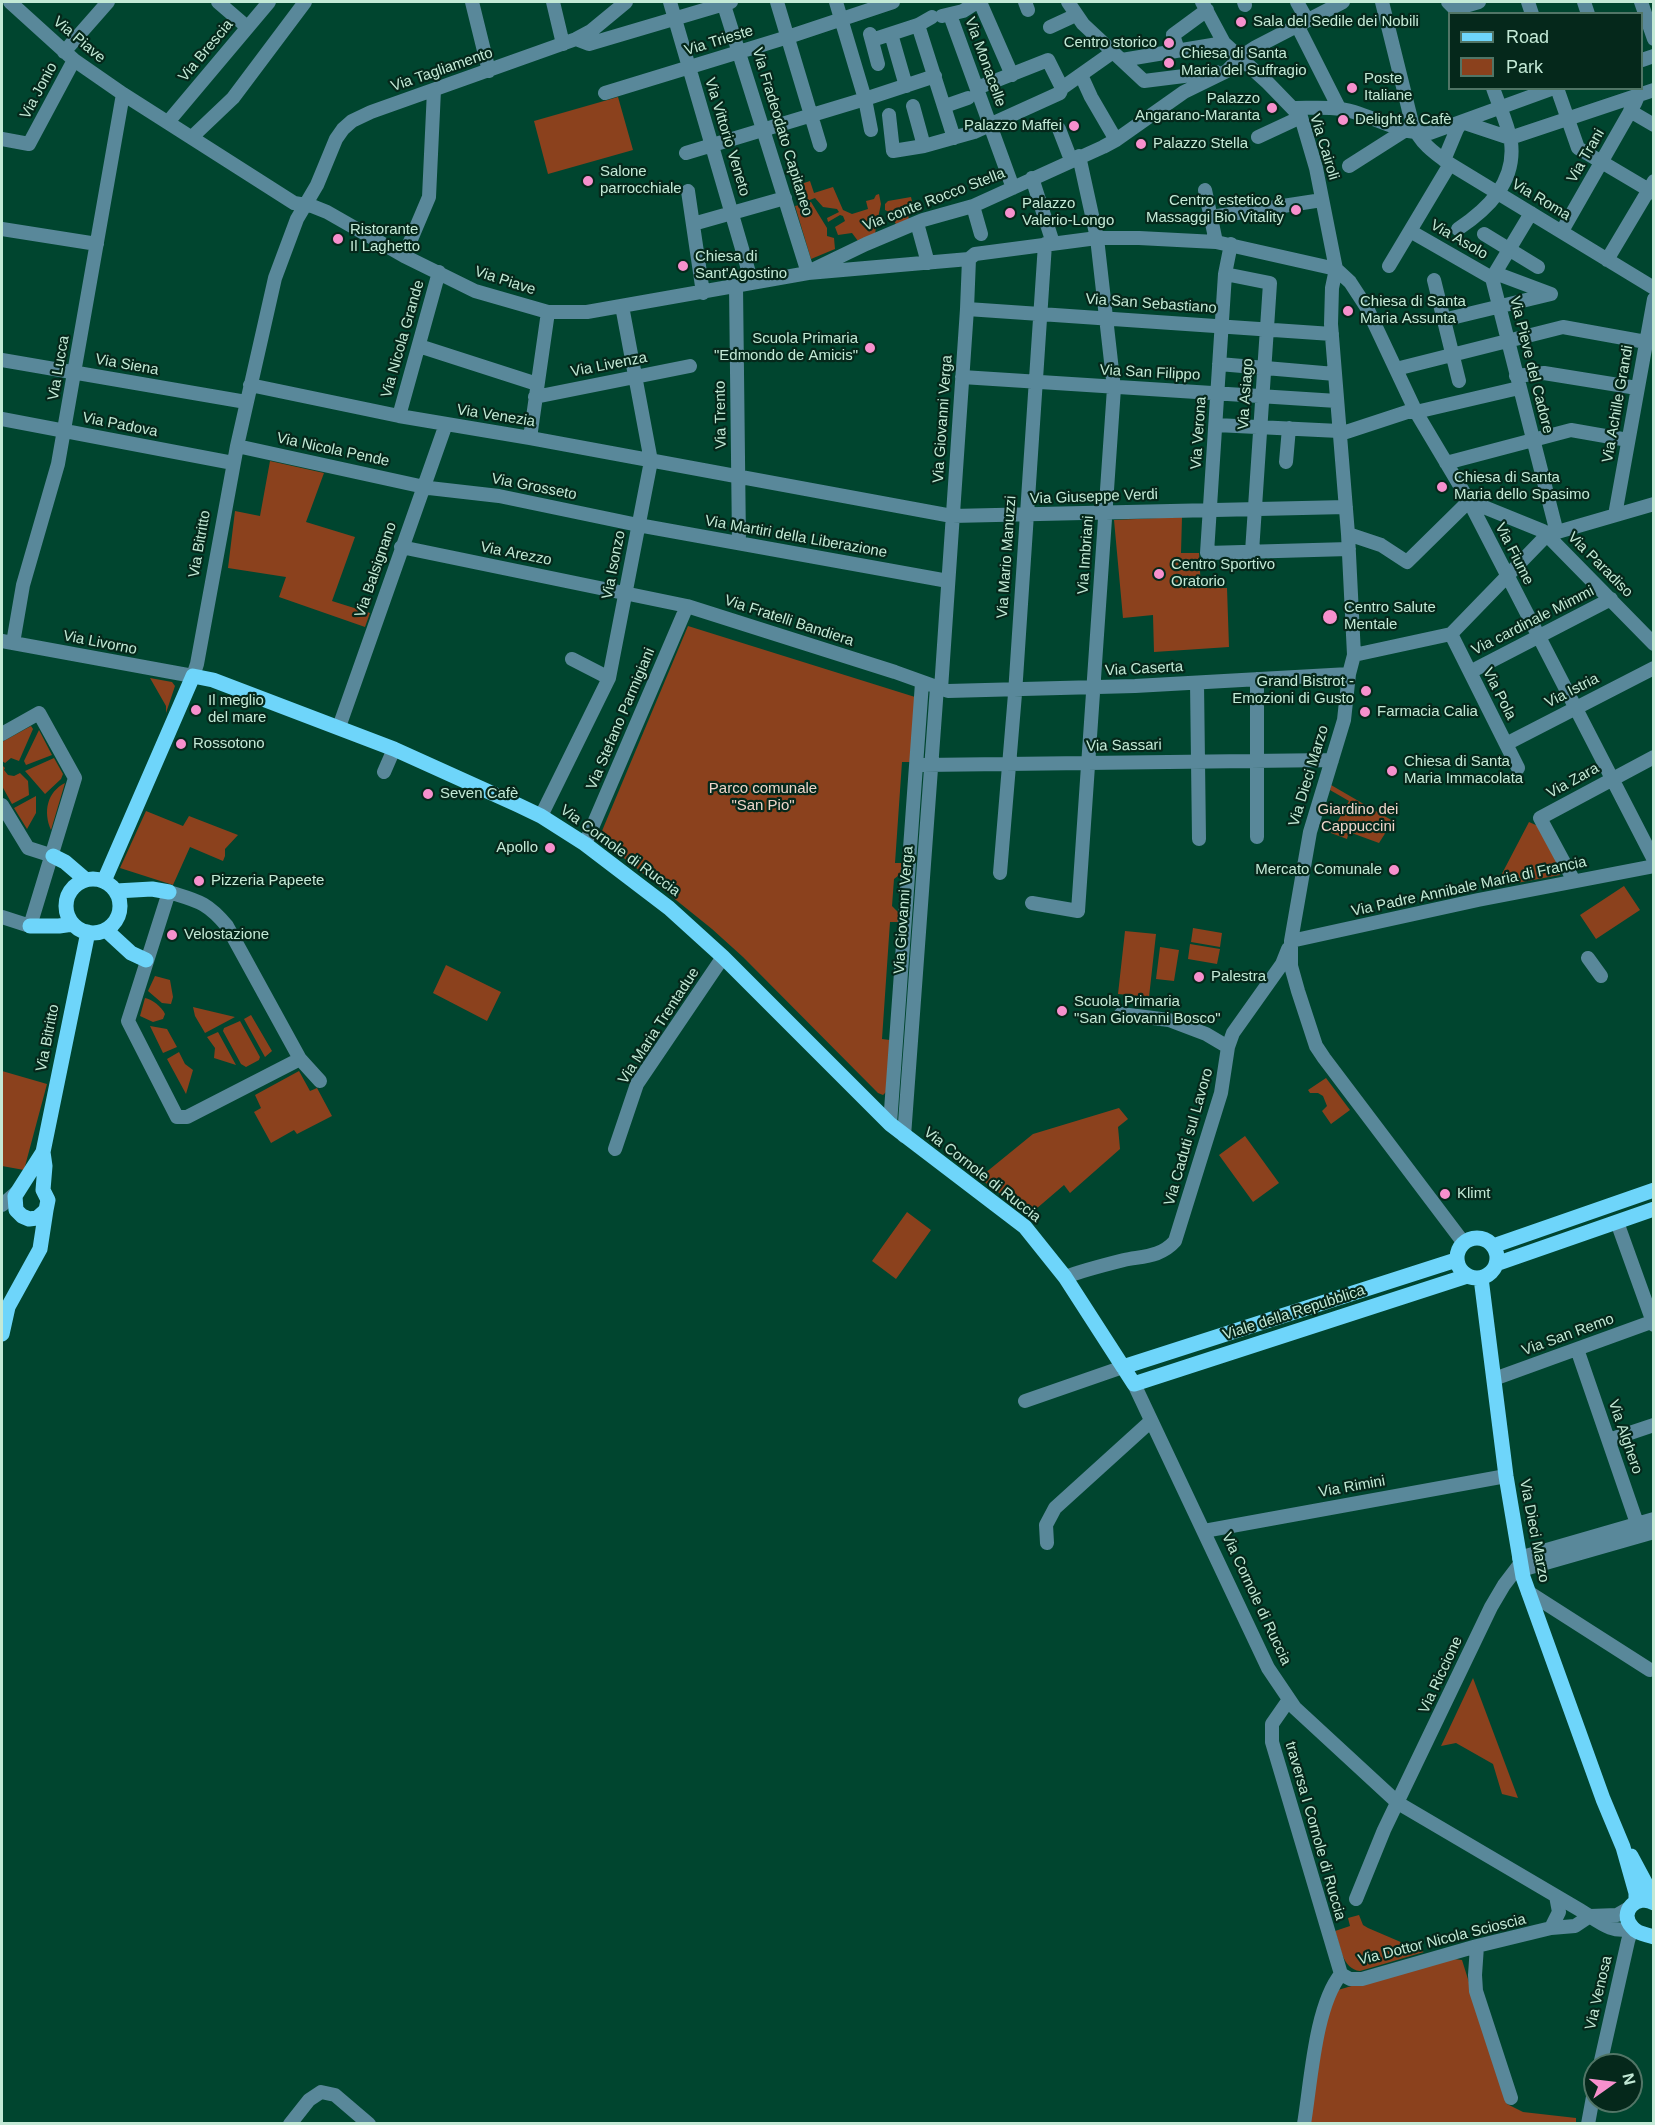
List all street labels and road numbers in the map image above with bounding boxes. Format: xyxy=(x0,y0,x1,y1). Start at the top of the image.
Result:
street label: Via Piave xyxy=(49,13,109,67)
street label: Via Monacelle xyxy=(960,15,1010,109)
street label: Via Brescia xyxy=(175,16,237,86)
street label: Via Trieste xyxy=(682,22,756,60)
street label: Via Tagliamento xyxy=(389,44,495,96)
street label: Via Fradeodato Capitaneo xyxy=(748,46,816,218)
street label: Via Jonio xyxy=(17,60,61,122)
street label: Via Vittorio Veneto xyxy=(700,76,754,198)
street label: Via Cairoli xyxy=(1305,112,1343,182)
street label: Via Trani xyxy=(1563,126,1609,186)
street label: Via conte Rocco Stella xyxy=(860,165,1008,235)
street label: Via Roma xyxy=(1508,175,1574,225)
street label: Via Asolo xyxy=(1427,216,1491,264)
street label: Via Piave xyxy=(472,263,538,299)
street label: Via Nicola Grande xyxy=(378,278,428,400)
street label: Via San Sebastiano xyxy=(1085,290,1217,318)
street label: Via Pieve del Cadore xyxy=(1505,295,1557,435)
street label: Via Lucca xyxy=(44,334,74,402)
street label: Via Achille Grandi xyxy=(1599,344,1637,464)
street label: Via Livenza xyxy=(569,349,649,381)
street label: Via Siena xyxy=(94,351,160,379)
street label: Via Giovanni Verga xyxy=(930,354,956,484)
street label: Via Asiago xyxy=(1235,358,1257,430)
street label: Via San Filippo xyxy=(1099,361,1201,385)
street label: Via Trento xyxy=(711,381,731,449)
street label: Via Verona xyxy=(1187,396,1211,470)
street label: Via Venezia xyxy=(456,401,536,431)
street label: Via Padova xyxy=(81,409,159,441)
street label: Via Nicola Pende xyxy=(275,429,391,471)
street label: Via Grosseto xyxy=(490,470,578,504)
street label: Via Giuseppe Verdi xyxy=(1030,486,1158,508)
street label: Via Mario Manuzzi xyxy=(994,495,1020,619)
street label: Via Bitritto xyxy=(185,509,215,579)
street label: Via Martiri della Liberazione xyxy=(703,512,889,562)
street label: Via Imbriani xyxy=(1074,515,1098,595)
street label: Via Balsignano xyxy=(351,520,401,620)
street label: Via Fiume xyxy=(1491,520,1537,588)
street label: Via Isonzo xyxy=(599,529,629,601)
street label: Via Paradiso xyxy=(1564,529,1636,601)
street label: Via Arezzo xyxy=(479,538,553,570)
street label: Via cardinale Mimmi xyxy=(1469,582,1597,660)
street label: Via Fratelli Bandiera xyxy=(722,592,856,650)
street label: Via Livorno xyxy=(62,627,138,659)
street label: Via Stefano Parmigiani xyxy=(583,645,659,793)
street label: Via Caserta xyxy=(1105,658,1183,680)
street label: Via Pola xyxy=(1478,665,1520,723)
street label: Via Istria xyxy=(1542,670,1602,712)
street label: Via Dieci Marzo xyxy=(1285,723,1333,829)
street label: Via Sassari xyxy=(1086,736,1162,756)
street label: Via Zara xyxy=(1544,759,1602,803)
street label: Via Cornole di Ruccia xyxy=(556,801,684,901)
street label: Via Giovanni Verga xyxy=(891,845,917,975)
street label: Via Padre Annibale Maria di Francia xyxy=(1350,853,1588,921)
street label: Via Maria Trentadue xyxy=(615,964,703,1088)
street label: Via Bitritto xyxy=(33,1003,63,1073)
street label: Via Caduti sul Lavoro xyxy=(1161,1066,1217,1208)
street label: Via Cornole di Ruccia xyxy=(920,1124,1044,1226)
street label: Viale della Repubblica xyxy=(1221,1282,1367,1344)
street label: Via San Remo xyxy=(1520,1310,1616,1360)
street label: Via Alghero xyxy=(1604,1398,1646,1476)
street label: Via Rimini xyxy=(1317,1472,1387,1502)
street label: Via Dieci Marzo xyxy=(1515,1478,1553,1584)
street label: Via Cornole di Ruccia xyxy=(1217,1530,1295,1668)
street label: Via Riccione xyxy=(1415,1634,1467,1716)
street label: traversa I Cornole di Ruccia xyxy=(1281,1740,1349,1922)
street label: Via Dottor Nicola Scioscia xyxy=(1356,1910,1528,1970)
street label: Via Venosa xyxy=(1582,1954,1616,2032)

